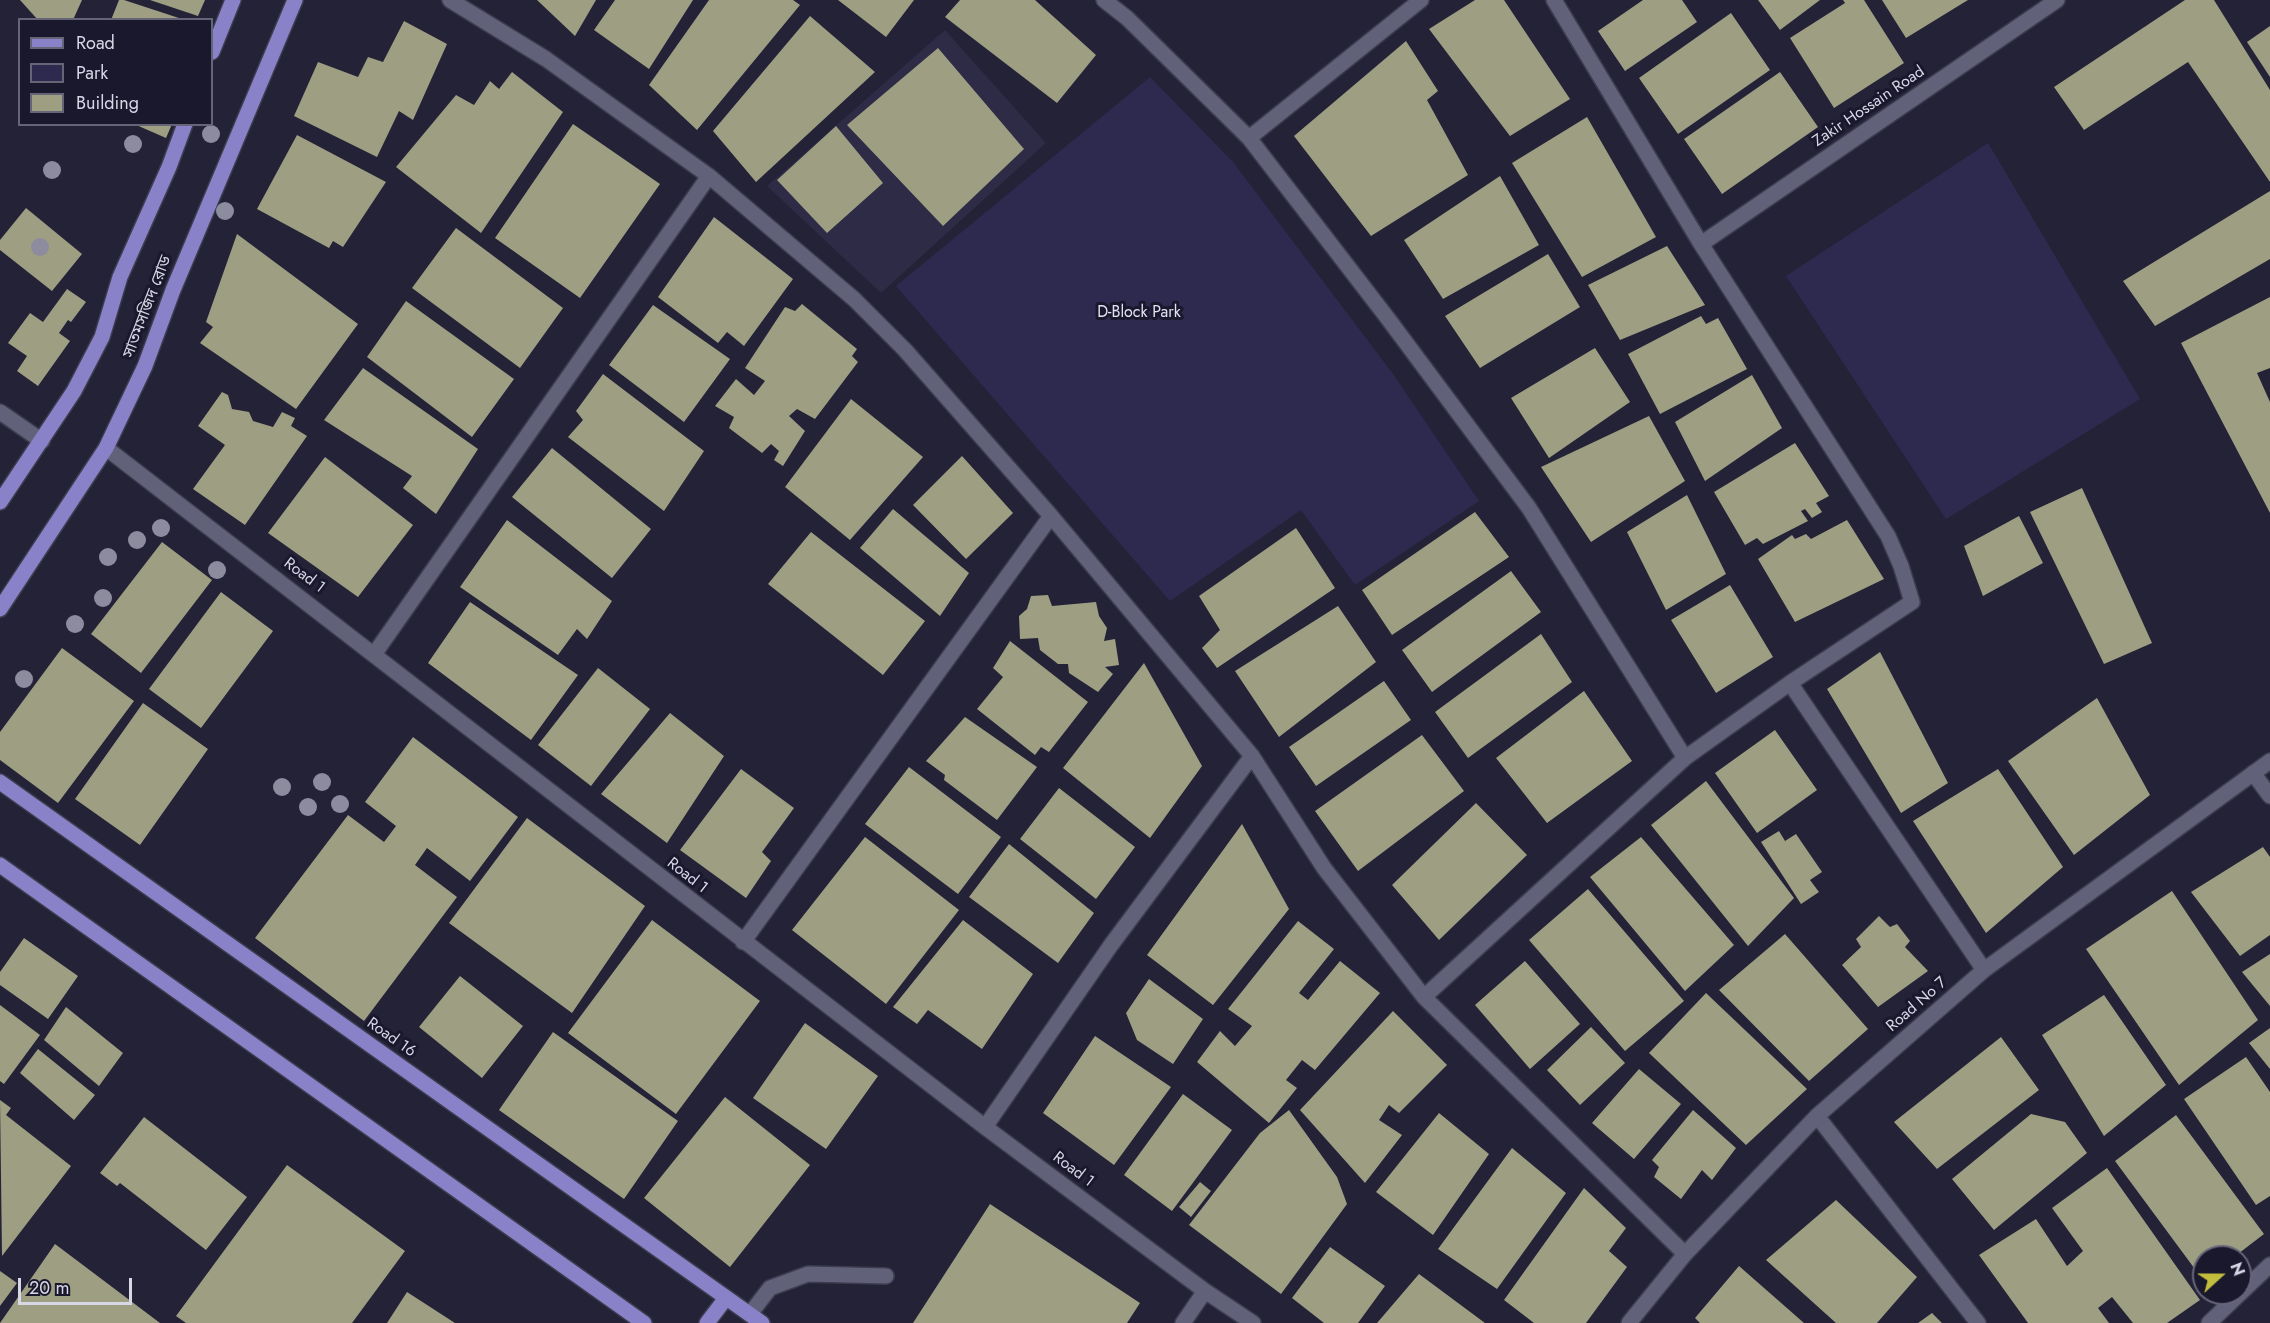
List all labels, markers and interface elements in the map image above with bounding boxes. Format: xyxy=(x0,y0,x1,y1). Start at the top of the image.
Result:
legend xyxy=(18,18,213,126)
text: Road xyxy=(76,30,115,56)
text: Park xyxy=(76,60,108,86)
street label: Zakir Hossain Road xyxy=(1810,63,1928,151)
text: Building xyxy=(76,90,139,116)
street label: সাতমসজিদ রোড xyxy=(120,253,176,361)
park label: D-Block Park xyxy=(1097,303,1181,323)
street label: Road 1 xyxy=(280,554,328,598)
street label: Road 1 xyxy=(663,854,711,898)
street label: Road No 7 xyxy=(1883,974,1951,1036)
street label: Road 16 xyxy=(363,1014,419,1062)
street label: Road 1 xyxy=(1049,1148,1097,1192)
north arrow xyxy=(2192,1245,2252,1305)
text: N xyxy=(2224,1259,2250,1279)
scale bar xyxy=(21,1266,135,1304)
text: 20 m xyxy=(29,1275,69,1301)

